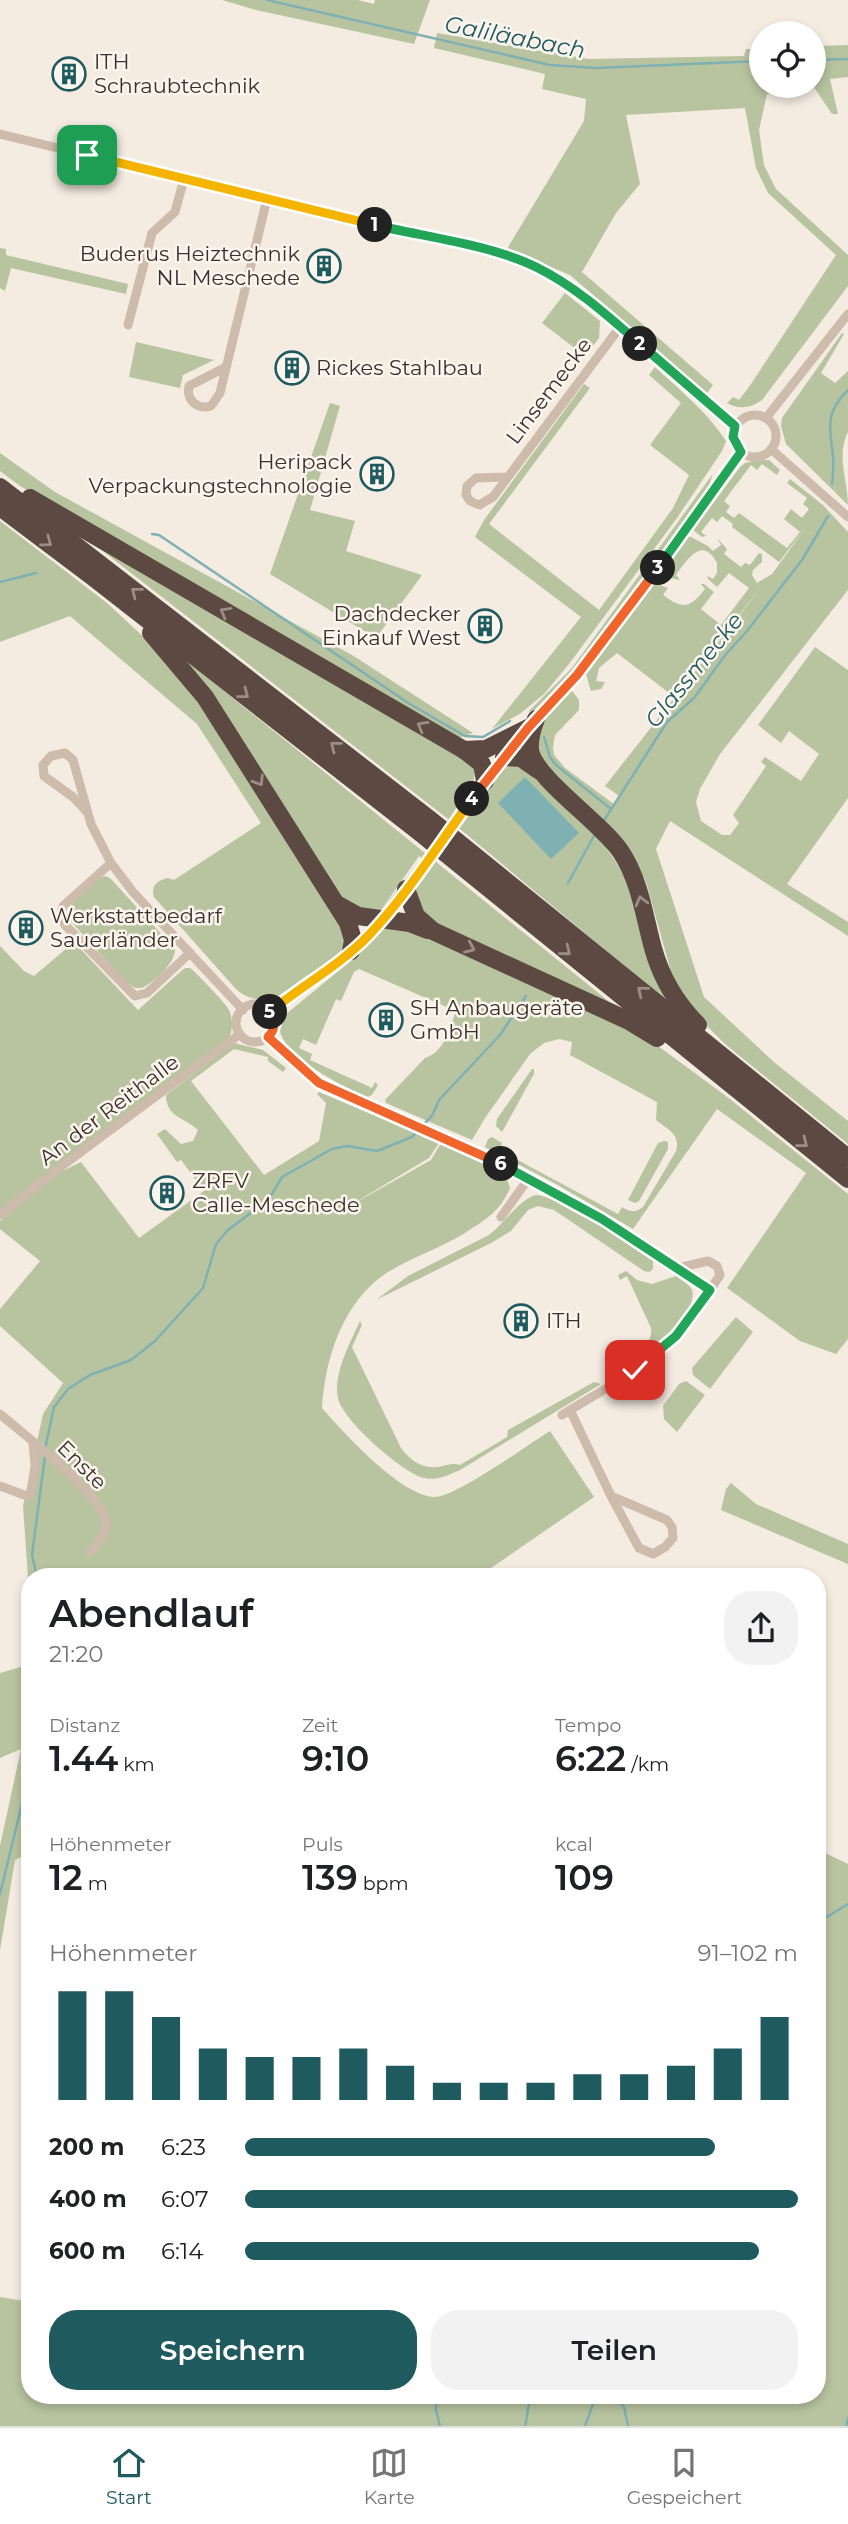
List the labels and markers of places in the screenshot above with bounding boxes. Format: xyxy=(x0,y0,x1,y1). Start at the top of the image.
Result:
place label: ITH Schraubtechnik xyxy=(94,49,261,98)
building icon: ITH Schraubtechnik xyxy=(50,55,88,93)
pin xyxy=(57,125,117,185)
pin: 1 xyxy=(358,208,392,243)
place label: Buderus Heiztechnik NL Meschede xyxy=(80,241,300,290)
building icon: Buderus Heiztechnik NL Meschede xyxy=(305,247,343,285)
pin: 2 xyxy=(622,326,658,362)
building icon: Rickes Stahlbau xyxy=(273,349,311,387)
place label: Rickes Stahlbau xyxy=(316,355,483,380)
place label: Heripack Verpackungstechnologie xyxy=(88,449,352,498)
building icon: Heripack Verpackungstechnologie xyxy=(358,455,396,493)
pin: 3 xyxy=(640,550,676,586)
place label: Dachdecker Einkauf West xyxy=(322,601,461,650)
building icon: Dachdecker Einkauf West xyxy=(466,607,504,645)
pin: 4 xyxy=(454,782,490,816)
place label: Werkstattbedarf Sauerländer xyxy=(50,903,223,952)
building icon: Werkstattbedarf Sauerländer xyxy=(7,909,45,947)
pin: 5 xyxy=(252,995,288,1030)
place label: SH Anbaugeräte GmbH xyxy=(410,995,583,1044)
building icon: SH Anbaugeräte GmbH xyxy=(367,1001,405,1039)
pin: 6 xyxy=(484,1146,518,1182)
place label: ZRFV Calle-Meschede xyxy=(192,1168,360,1217)
building icon: ZRFV Calle-Meschede xyxy=(148,1174,186,1212)
building icon: ITH xyxy=(502,1302,540,1340)
place label: ITH xyxy=(546,1308,581,1333)
pin xyxy=(605,1340,665,1400)

